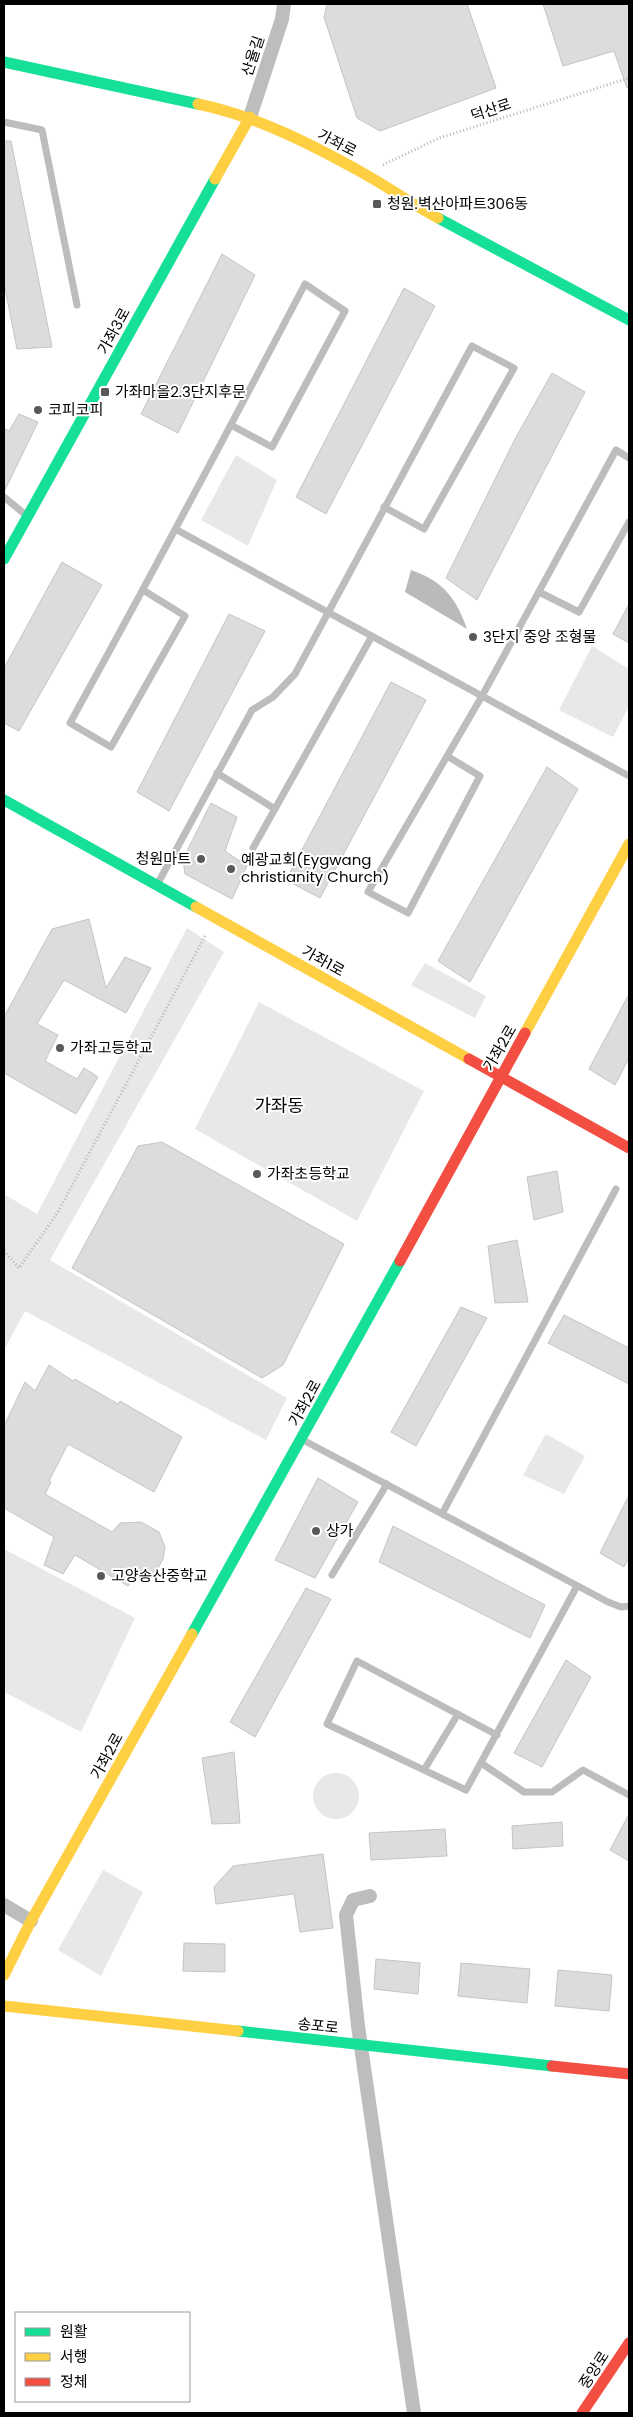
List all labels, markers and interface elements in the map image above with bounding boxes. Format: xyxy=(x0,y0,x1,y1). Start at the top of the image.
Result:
street label: 산율길 xyxy=(236,33,269,79)
street label: 덕산로 xyxy=(468,93,514,126)
street label: 가좌로 xyxy=(314,124,360,161)
place label: 청원.벽산아파트306동 xyxy=(387,193,528,214)
marker: 청원.벽산아파트306동 xyxy=(371,198,383,210)
street label: 가좌3로 xyxy=(92,304,135,358)
place label: 가좌마을2.3단지후문 xyxy=(115,381,246,402)
marker: 가좌마을2.3단지후문 xyxy=(99,386,111,398)
place label: 코피코피 xyxy=(48,399,103,420)
marker: 코피코피 xyxy=(32,404,44,416)
place label: 3단지 중앙 조형물 xyxy=(483,626,596,647)
marker: 3단지 중앙 조형물 xyxy=(467,631,479,643)
place label: 청원마트 xyxy=(136,848,191,869)
place label: 예광교회(Eygwang christianity Church) xyxy=(241,849,389,887)
marker: 청원마트 xyxy=(195,853,207,865)
marker: 예광교회(Eygwang christianity Church) xyxy=(225,863,237,875)
street label: 가좌1로 xyxy=(298,940,349,981)
street label: 가좌2로 xyxy=(478,1021,521,1075)
place label: 가좌고등학교 xyxy=(70,1037,153,1058)
marker: 가좌고등학교 xyxy=(54,1042,66,1054)
district label: 가좌동 xyxy=(254,1093,304,1118)
place label: 가좌초등학교 xyxy=(267,1163,350,1184)
marker: 가좌초등학교 xyxy=(251,1168,263,1180)
street label: 가좌2로 xyxy=(283,1376,326,1430)
place label: 상가 xyxy=(326,1520,354,1541)
marker: 상가 xyxy=(310,1525,322,1537)
place label: 고양송산중학교 xyxy=(111,1565,208,1586)
marker: 고양송산중학교 xyxy=(95,1570,107,1582)
street label: 가좌2로 xyxy=(85,1729,128,1783)
street label: 송포로 xyxy=(296,2013,340,2038)
legend xyxy=(15,2312,190,2402)
text: 원활 xyxy=(60,2321,88,2342)
text: 서행 xyxy=(60,2346,88,2367)
street label: 중앙로 xyxy=(573,2347,614,2393)
text: 정체 xyxy=(60,2371,88,2392)

